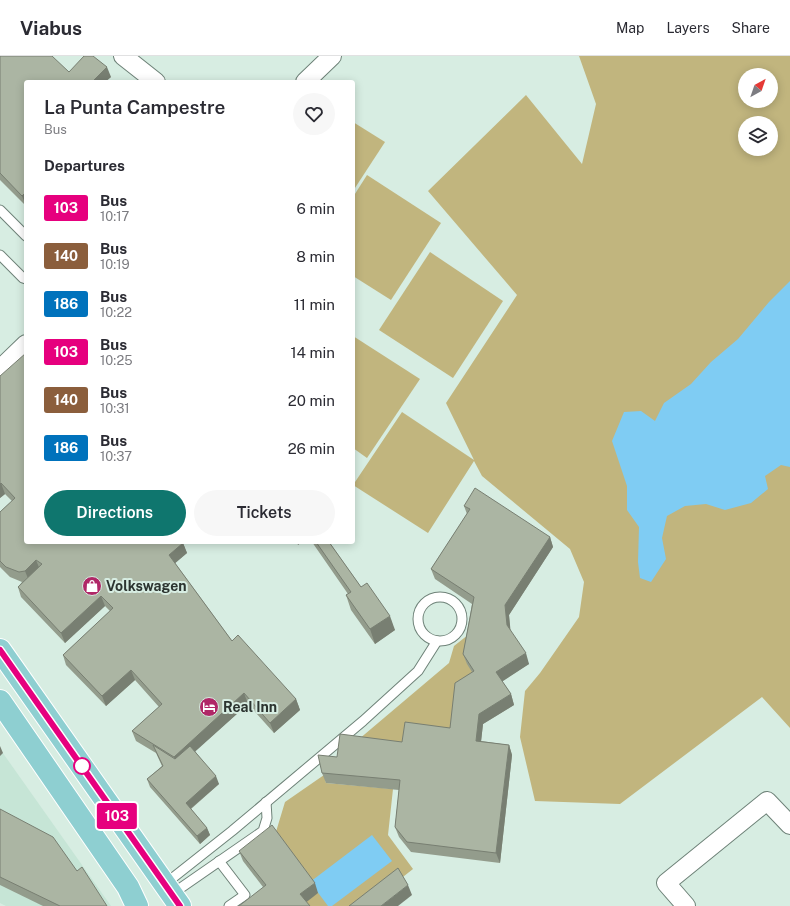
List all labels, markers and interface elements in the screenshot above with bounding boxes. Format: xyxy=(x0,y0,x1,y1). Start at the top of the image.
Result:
text: Viabus xyxy=(20,17,82,39)
text: Map xyxy=(616,20,644,36)
text: Layers xyxy=(666,20,710,36)
text: Share xyxy=(732,20,770,36)
north arrow xyxy=(738,68,778,108)
map controls xyxy=(738,68,778,156)
button: heart xyxy=(293,93,335,135)
text: La Punta Campestre xyxy=(44,96,225,118)
button: layers xyxy=(738,116,778,156)
text: Bus xyxy=(44,122,67,137)
text: Departures xyxy=(44,157,125,174)
text: Bus xyxy=(100,192,127,209)
text: 103 xyxy=(54,200,78,216)
text: 6 min xyxy=(297,200,335,217)
text: 10:17 xyxy=(100,209,129,224)
text: Bus xyxy=(100,240,127,257)
text: 140 xyxy=(54,248,78,264)
text: 8 min xyxy=(296,248,335,265)
text: 10:19 xyxy=(100,257,130,272)
text: Bus xyxy=(100,288,127,305)
text: 186 xyxy=(54,296,78,312)
text: 11 min xyxy=(294,296,335,313)
text: 10:22 xyxy=(100,305,132,320)
text: Bus xyxy=(100,336,127,353)
text: 103 xyxy=(54,344,78,360)
text: 14 min xyxy=(290,344,335,361)
text: 10:25 xyxy=(100,353,133,368)
text: Bus xyxy=(100,384,127,401)
text: 140 xyxy=(54,392,78,408)
text: 20 min xyxy=(288,392,335,409)
text: 10:31 xyxy=(100,401,130,416)
text: Bus xyxy=(100,432,127,449)
text: 186 xyxy=(54,440,78,456)
text: 26 min xyxy=(288,440,335,457)
text: 10:37 xyxy=(100,449,132,464)
button: Directions xyxy=(44,490,186,536)
button: Tickets xyxy=(194,490,335,536)
shop icon: Volkswagen xyxy=(81,575,103,597)
place label: Volkswagen xyxy=(106,578,187,594)
hotel icon: Real Inn xyxy=(198,696,220,718)
place label: Real Inn xyxy=(223,699,277,715)
unlabelled marker xyxy=(73,757,91,775)
line badge: 103 xyxy=(94,803,140,829)
text: 103 xyxy=(105,808,129,824)

